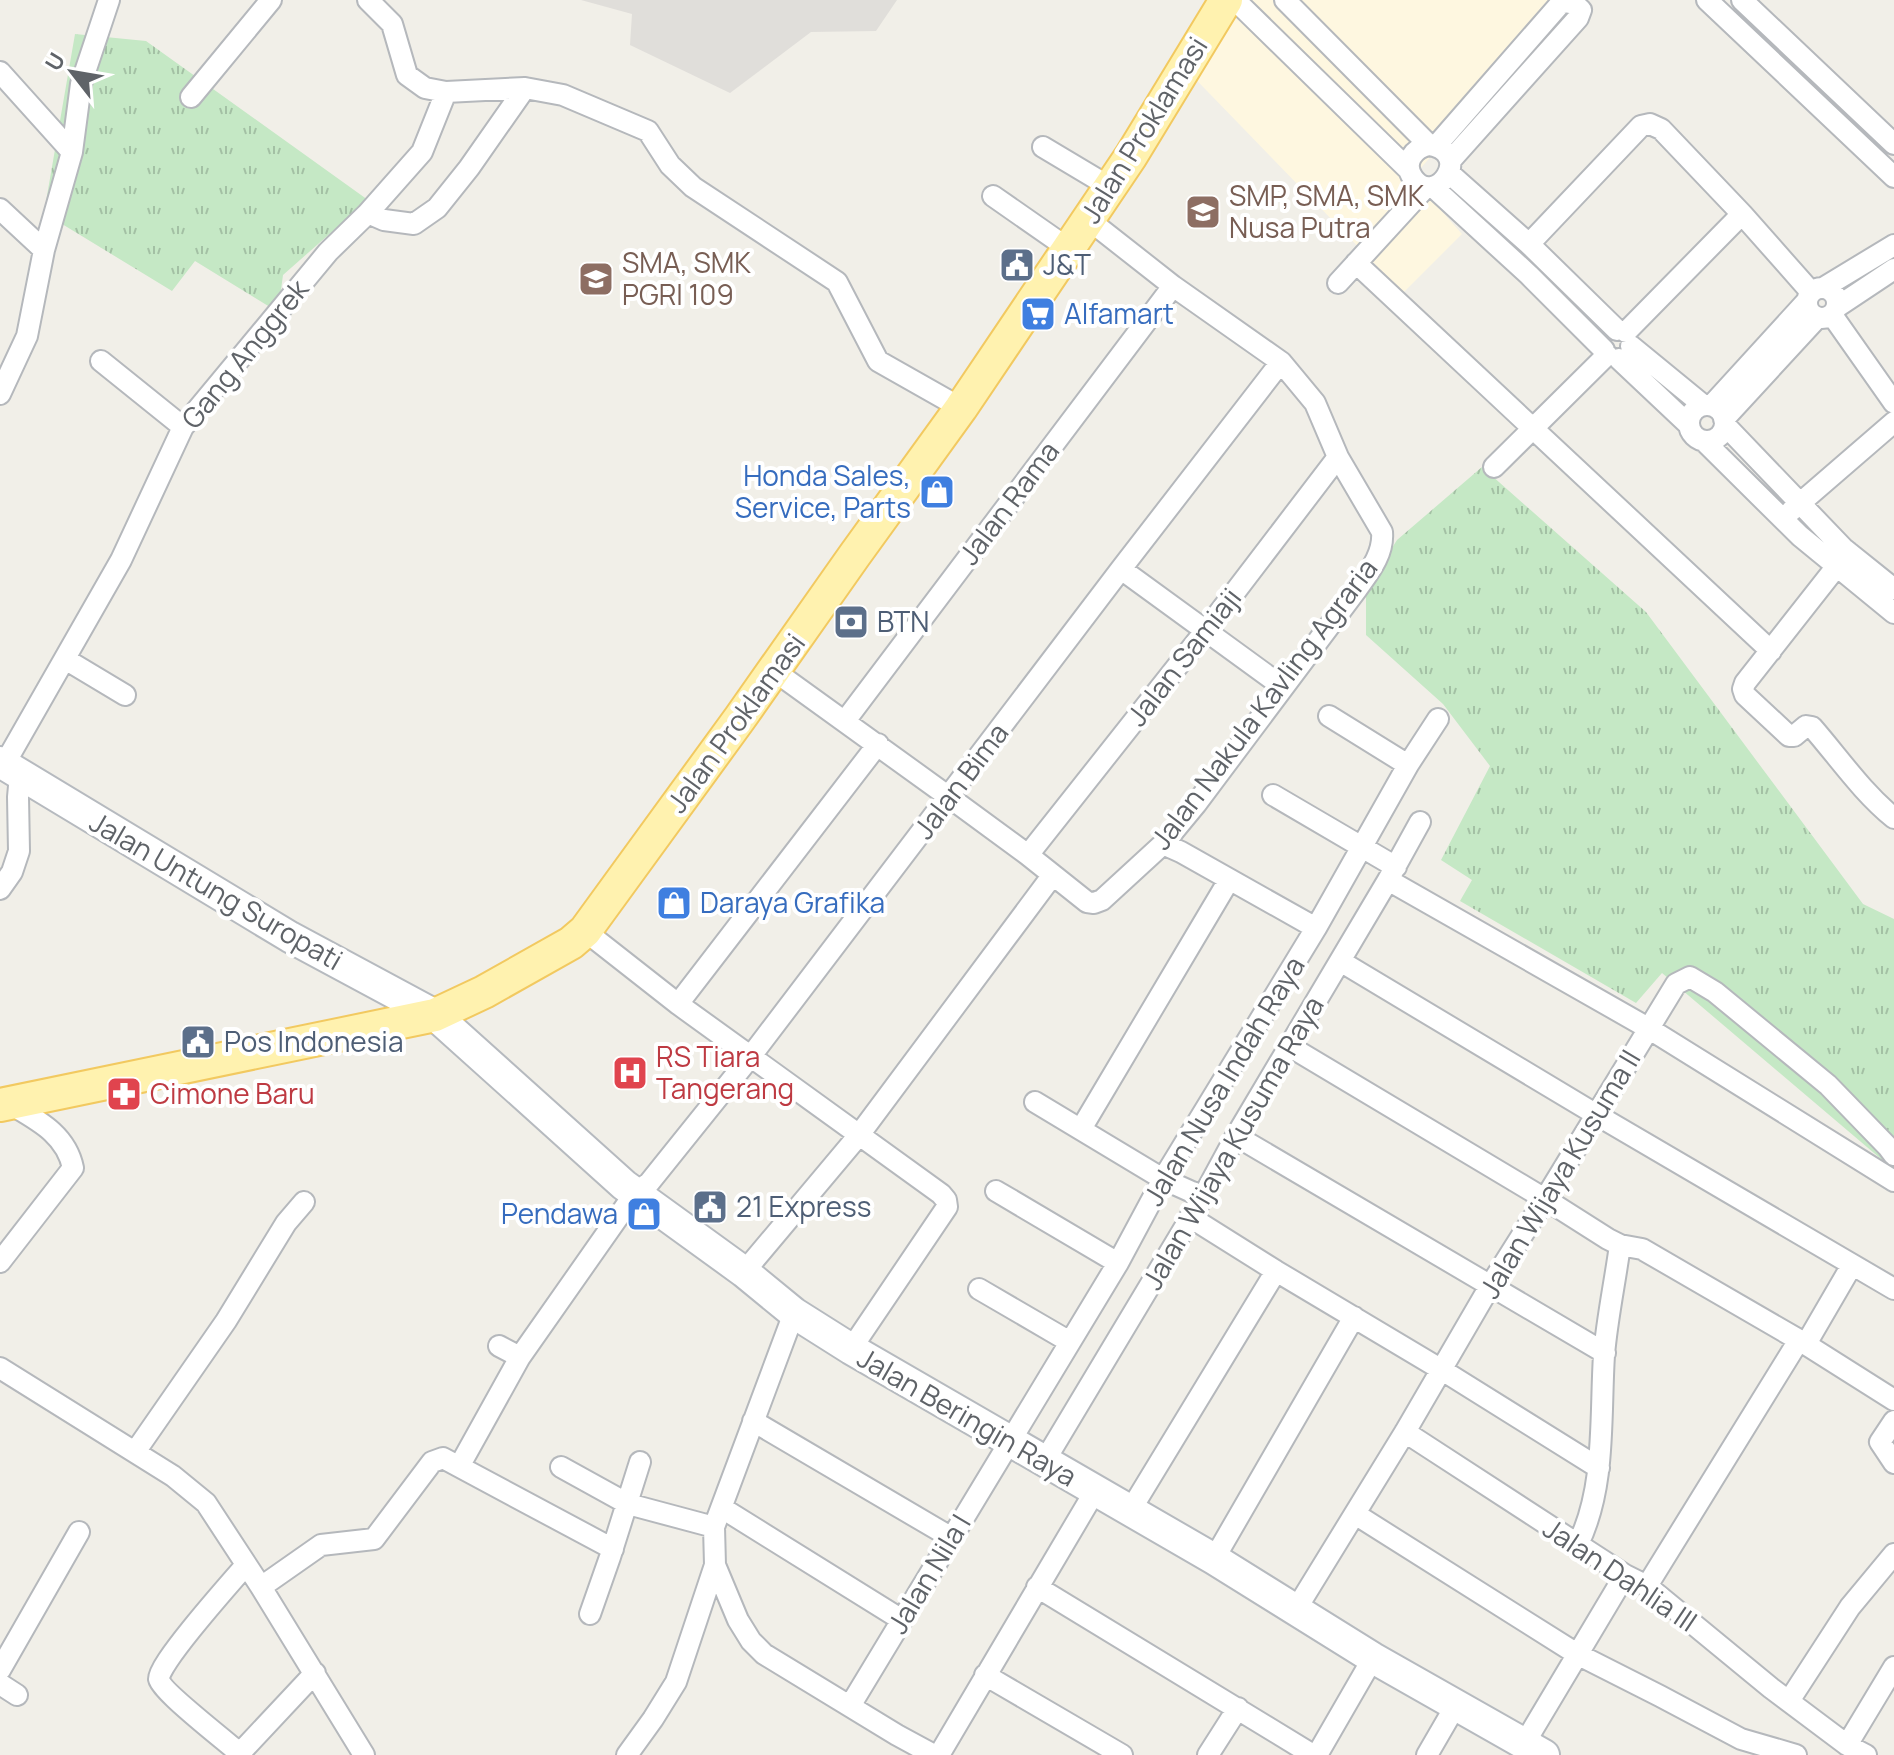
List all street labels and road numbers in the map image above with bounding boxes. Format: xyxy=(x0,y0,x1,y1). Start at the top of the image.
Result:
street label: Jalan Proklamasi xyxy=(1071,29,1216,230)
street label: Gang Anggrek xyxy=(172,270,317,436)
street label: Jalan Rama xyxy=(949,433,1067,572)
street label: Jalan Nakula Kavling Agraria xyxy=(1141,550,1385,857)
street label: Jalan Samiaji xyxy=(1117,580,1249,733)
street label: Jalan Proklamasi xyxy=(657,625,813,820)
street label: Jalan Bima xyxy=(904,715,1016,846)
street label: Jalan Untung Suropati xyxy=(83,802,350,978)
street label: Jalan Nusa Indah Raya xyxy=(1134,949,1313,1212)
street label: Jalan Wijaya Kusuma Raya xyxy=(1132,989,1332,1296)
street label: Jalan Wijaya Kusuma II xyxy=(1470,1042,1648,1305)
street label: Jalan Beringin Raya xyxy=(851,1338,1084,1494)
street label: Jalan Nila I xyxy=(878,1507,979,1640)
street label: Jalan Dahlia III xyxy=(1536,1509,1705,1640)

